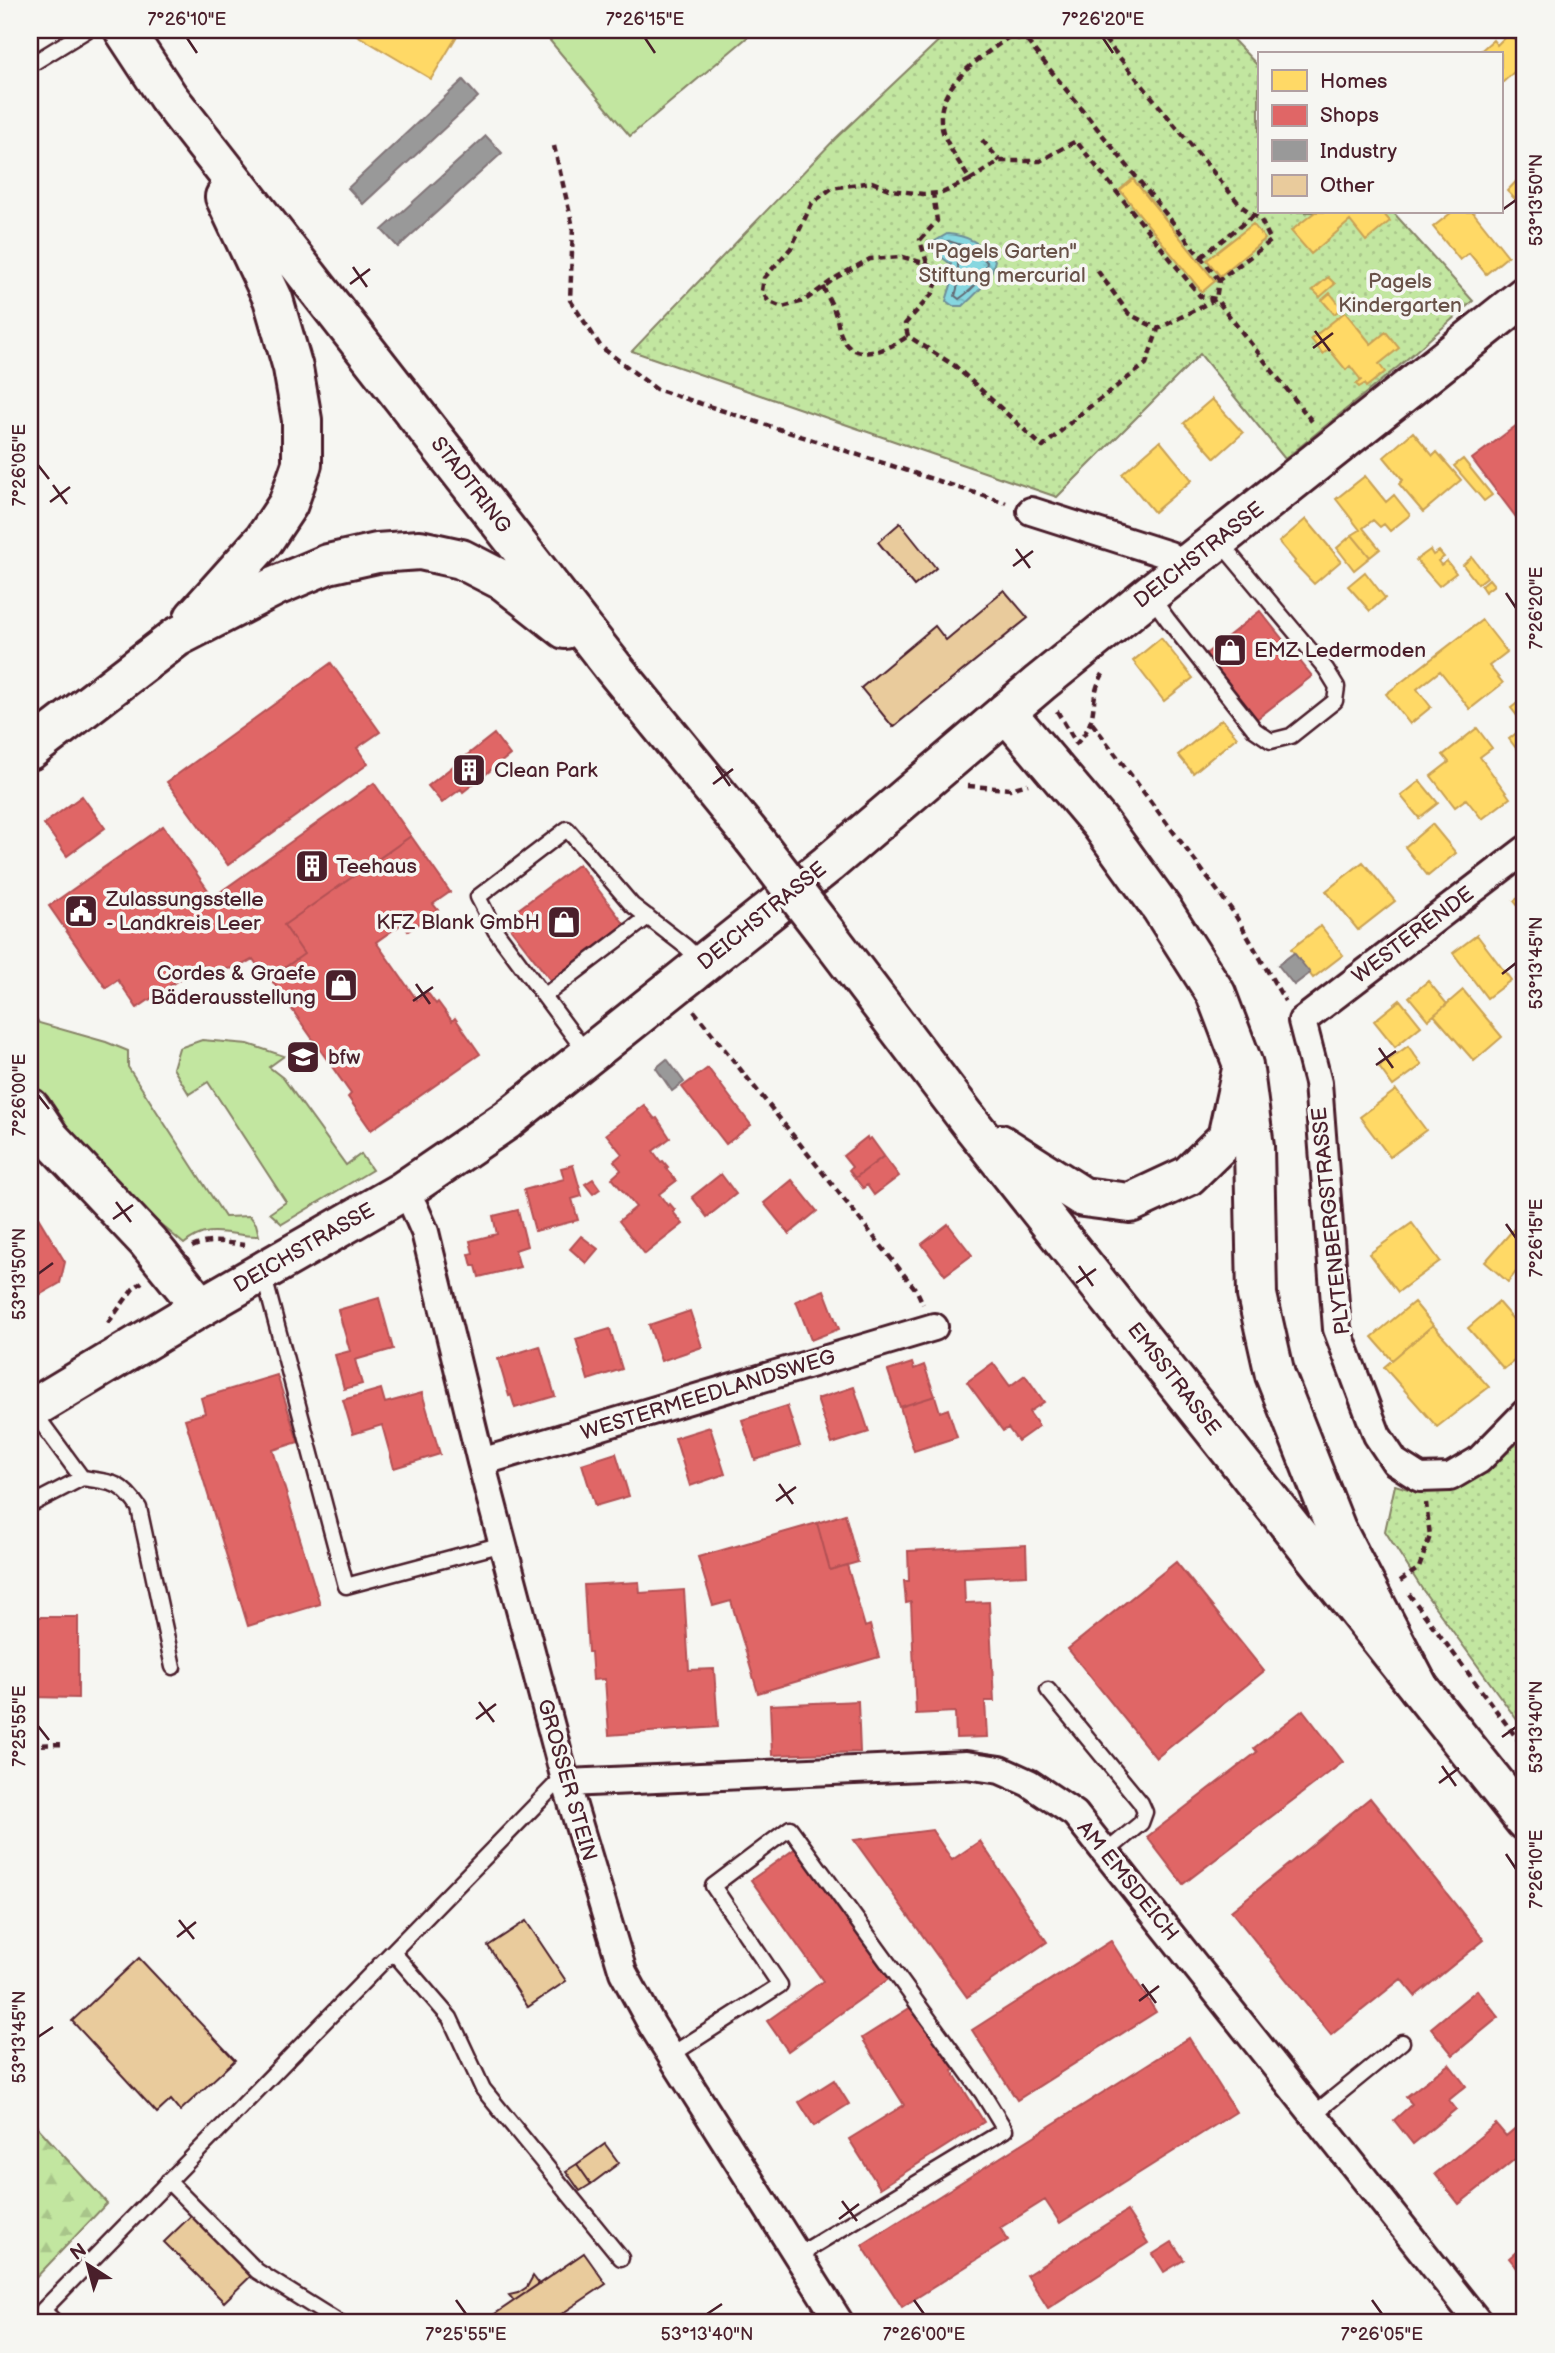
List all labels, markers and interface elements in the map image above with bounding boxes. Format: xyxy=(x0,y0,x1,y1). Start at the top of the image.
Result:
text: 7°26'10"E xyxy=(148,9,227,30)
text: 7°26'15"E xyxy=(606,9,684,30)
text: 7°26'20"E xyxy=(1062,9,1144,30)
legend xyxy=(1258,52,1502,214)
text: Homes xyxy=(1320,69,1388,94)
text: Shops xyxy=(1320,103,1379,128)
text: Industry xyxy=(1320,139,1398,164)
text: 53°13'50"N xyxy=(1526,154,1547,246)
text: Other xyxy=(1320,173,1375,198)
park label: "Pagels Garten" Stiftung mercurial xyxy=(918,239,1086,288)
park label: Pagels Kindergarten xyxy=(1338,269,1462,318)
text: 7°26'05"E xyxy=(9,424,30,506)
street label: STADTRING xyxy=(426,432,517,538)
street label: DEICHSTRASSE xyxy=(1129,497,1269,613)
text: 7°26'20"E xyxy=(1526,567,1547,649)
shop icon: EMZ Ledermoden xyxy=(1211,631,1249,669)
place label: EMZ Ledermoden xyxy=(1254,638,1426,663)
building icon: Clean Park xyxy=(450,751,488,789)
place label: Clean Park xyxy=(494,758,598,783)
building icon: Teehaus xyxy=(293,847,331,885)
place label: Teehaus xyxy=(336,854,417,879)
street label: DEICHSTRASSE xyxy=(693,857,831,975)
street label: WESTERENDE xyxy=(1347,881,1479,989)
place label: Zulassungsstelle - Landkreis Leer xyxy=(105,887,264,936)
public building icon: Zulassungsstelle - Landkreis Leer xyxy=(62,892,100,930)
shop icon: KFZ Blank GmbH xyxy=(545,903,583,941)
place label: KFZ Blank GmbH xyxy=(376,910,540,935)
text: 53°13'45"N xyxy=(1526,917,1547,1009)
place label: Cordes & Graefe Bäderausstellung xyxy=(150,961,316,1010)
shop icon: Cordes & Graefe Bäderausstellung xyxy=(322,966,360,1004)
school or university icon: bfw xyxy=(284,1038,322,1076)
place label: bfw xyxy=(328,1045,360,1070)
text: 7°26'00"E xyxy=(9,1054,30,1136)
street label: PLYTENBERGSTRASSE xyxy=(1307,1106,1355,1336)
street label: DEICHSTRASSE xyxy=(229,1198,379,1298)
text: 7°26'15"E xyxy=(1526,1199,1547,1277)
text: 53°13'50"N xyxy=(9,1228,30,1320)
street label: EMSSTRASSE xyxy=(1122,1317,1226,1441)
street label: WESTERMEEDLANDSWEG xyxy=(578,1344,839,1446)
text: 53°13'40"N xyxy=(1526,1680,1547,1774)
text: 7°25'55"E xyxy=(9,1685,30,1767)
street label: GROSSER STEIN xyxy=(532,1696,602,1864)
street label: AM EMSDEICH xyxy=(1072,1816,1184,1946)
text: 7°26'10"E xyxy=(1526,1829,1547,1908)
text: 53°13'45"N xyxy=(9,1991,30,2083)
north arrow xyxy=(52,2230,122,2300)
text: N xyxy=(66,2239,91,2266)
text: 7°25'55"E xyxy=(425,2324,507,2345)
text: 53°13'40"N xyxy=(660,2324,754,2345)
text: 7°26'00"E xyxy=(883,2324,965,2345)
text: 7°26'05"E xyxy=(1341,2324,1423,2345)

